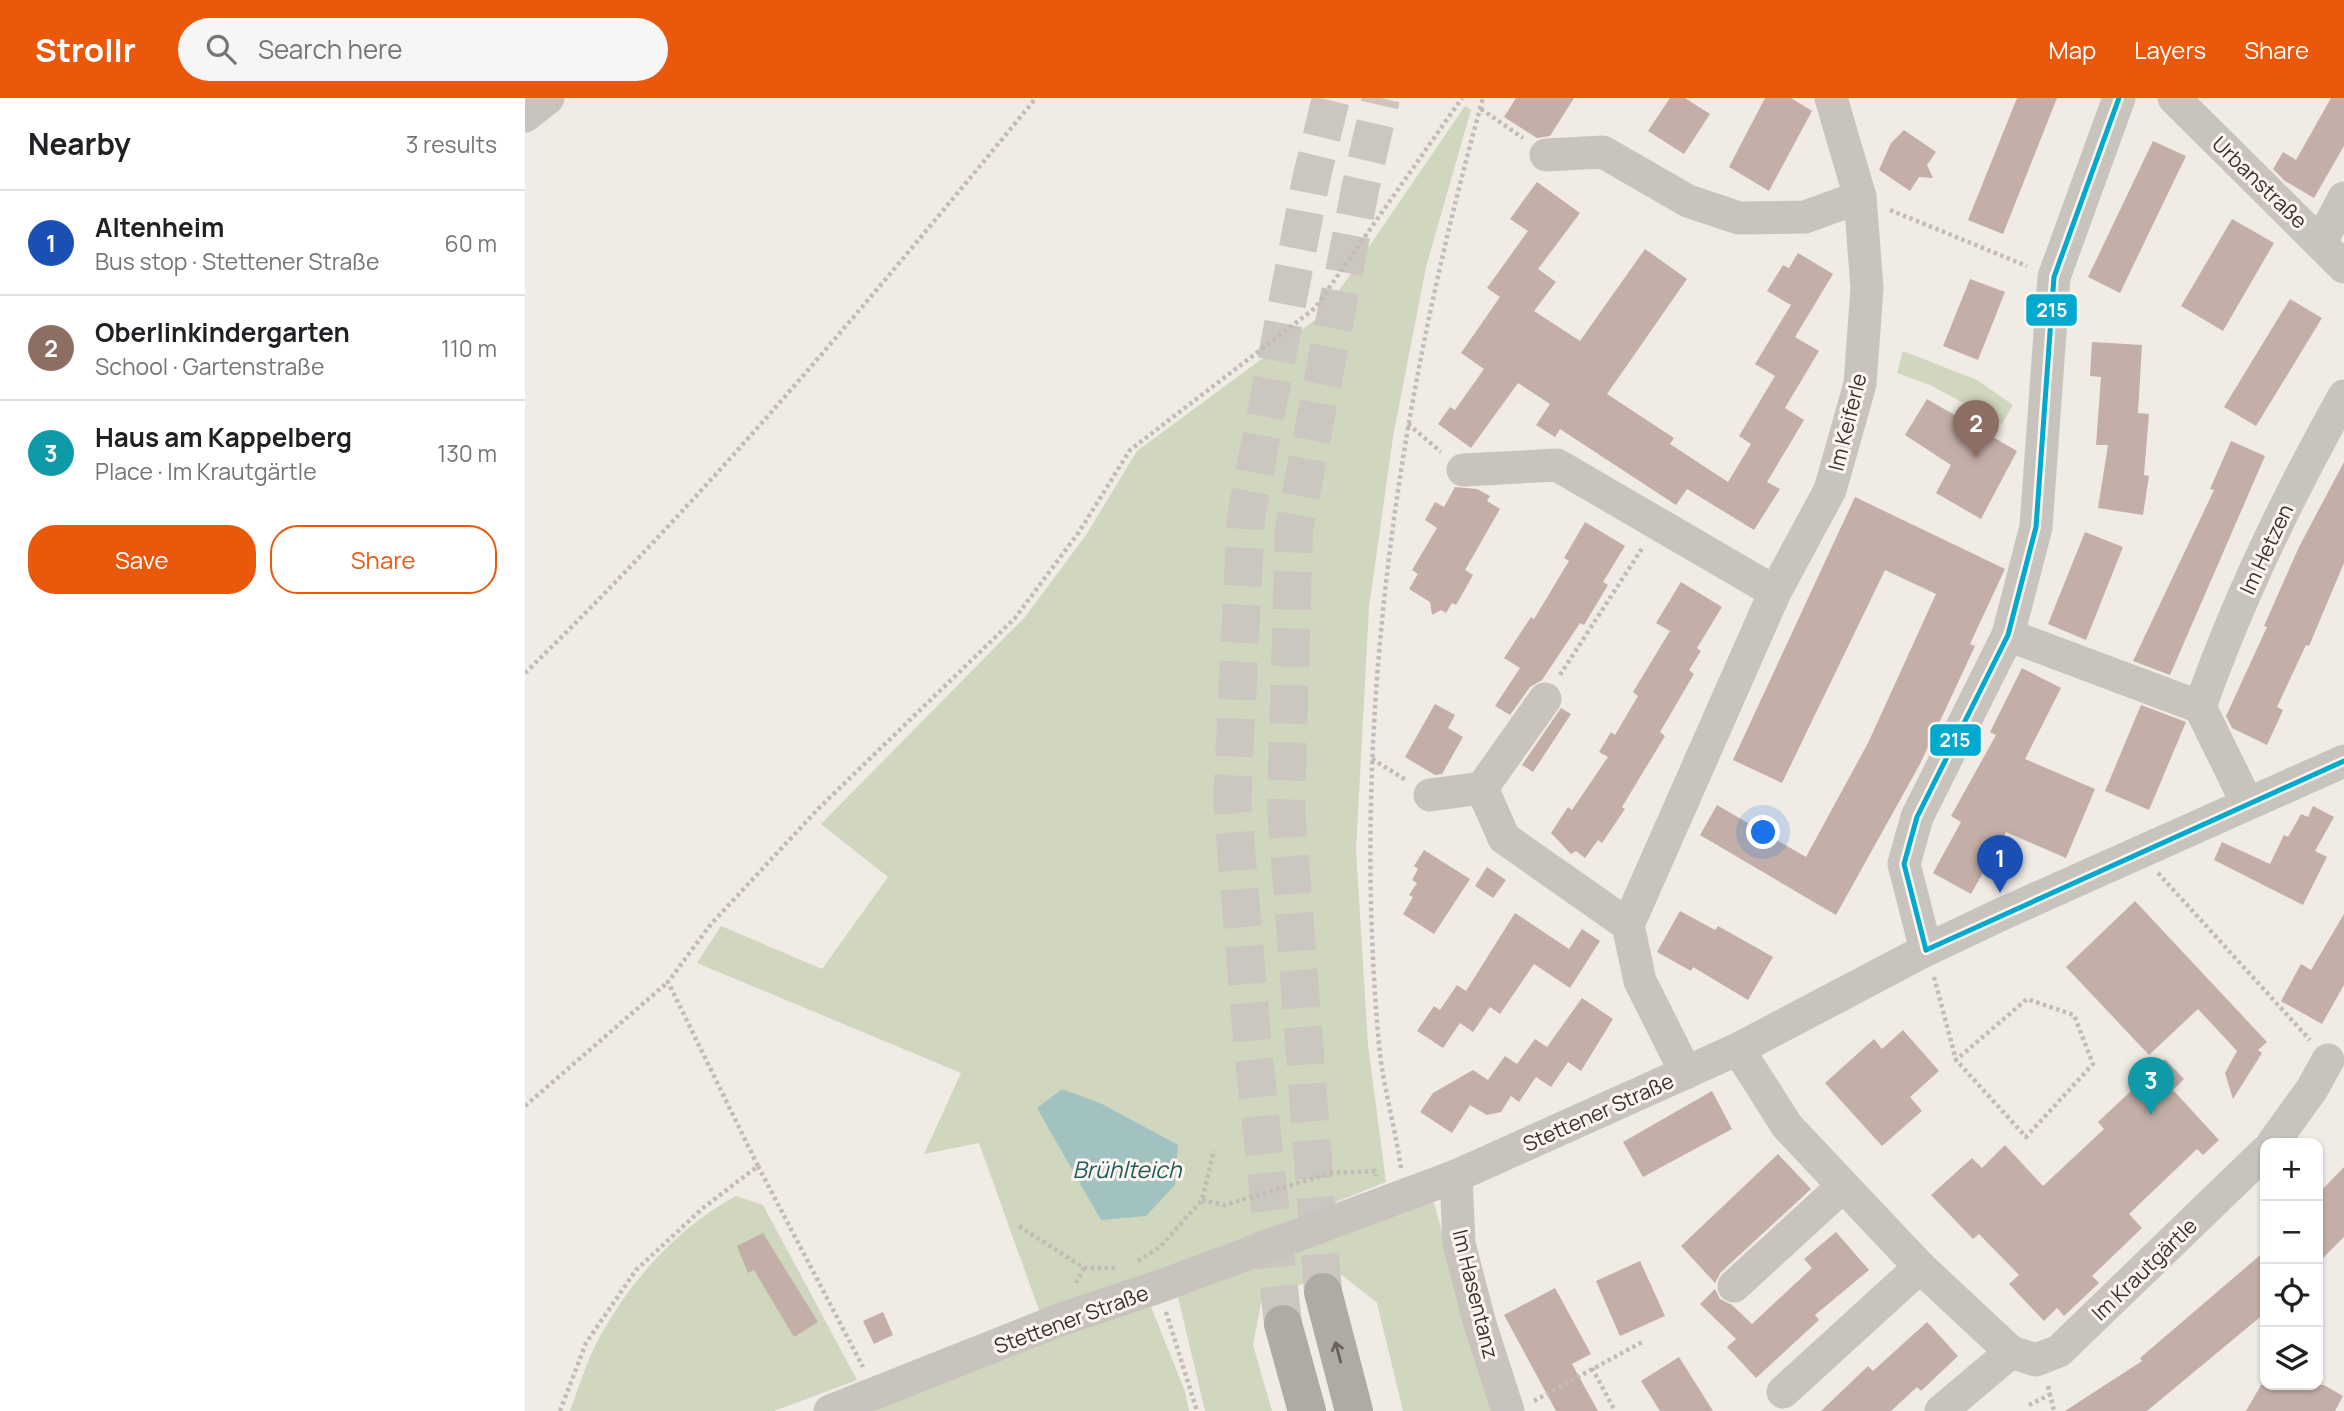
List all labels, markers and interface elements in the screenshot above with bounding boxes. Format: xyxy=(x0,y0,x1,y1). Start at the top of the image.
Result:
search box xyxy=(178,18,668,81)
text: Strollr xyxy=(35,27,136,72)
icon: search xyxy=(202,30,240,68)
text: Search here xyxy=(258,31,402,67)
text: Map xyxy=(2049,33,2096,66)
text: Layers xyxy=(2134,33,2206,66)
text: Share xyxy=(2244,33,2309,66)
text: Nearby xyxy=(28,123,131,164)
text: 3 results xyxy=(406,128,497,160)
street label: Urbanstraße xyxy=(2206,130,2314,234)
text: Altenheim xyxy=(95,209,224,245)
text: 1 xyxy=(46,227,56,259)
text: 60 m xyxy=(445,227,497,259)
text: Bus stop · Stettener Straße xyxy=(95,245,380,277)
line badge: 215 xyxy=(2025,293,2078,327)
text: 215 xyxy=(2037,297,2067,323)
text: Oberlinkindergarten xyxy=(95,314,350,350)
text: 2 xyxy=(44,332,58,364)
text: 110 m xyxy=(441,332,497,364)
text: School · Gartenstraße xyxy=(95,350,324,382)
street label: Im Keiferle xyxy=(1821,370,1873,474)
pin: 2 xyxy=(1953,400,1999,458)
text: Haus am Kappelberg xyxy=(95,419,352,455)
text: 3 xyxy=(44,437,58,469)
text: 130 m xyxy=(437,437,497,469)
text: Place · Im Krautgärtle xyxy=(95,455,317,487)
street label: Im Hetzen xyxy=(2233,499,2299,599)
button: Save xyxy=(28,525,256,594)
button: Share xyxy=(270,525,497,594)
line badge: 215 xyxy=(1929,723,1982,757)
text: 215 xyxy=(1940,727,1970,753)
your location xyxy=(1746,815,1780,849)
pin: 1 xyxy=(1977,835,2023,893)
pin: 3 xyxy=(2128,1057,2174,1115)
street label: Stettener Straße xyxy=(1518,1066,1678,1158)
map controls xyxy=(2260,1138,2323,1390)
button: + xyxy=(2260,1138,2323,1201)
water label: Brühlteich xyxy=(1072,1153,1183,1185)
button: − xyxy=(2260,1201,2323,1264)
street label: Im Krautgärtle xyxy=(2085,1212,2203,1326)
street label: Im Hasentanz xyxy=(1446,1227,1506,1361)
button: locate xyxy=(2260,1264,2323,1327)
street label: Stettener Straße xyxy=(990,1278,1152,1360)
button: layers xyxy=(2260,1327,2323,1390)
one-way arrow xyxy=(1331,1341,1344,1363)

